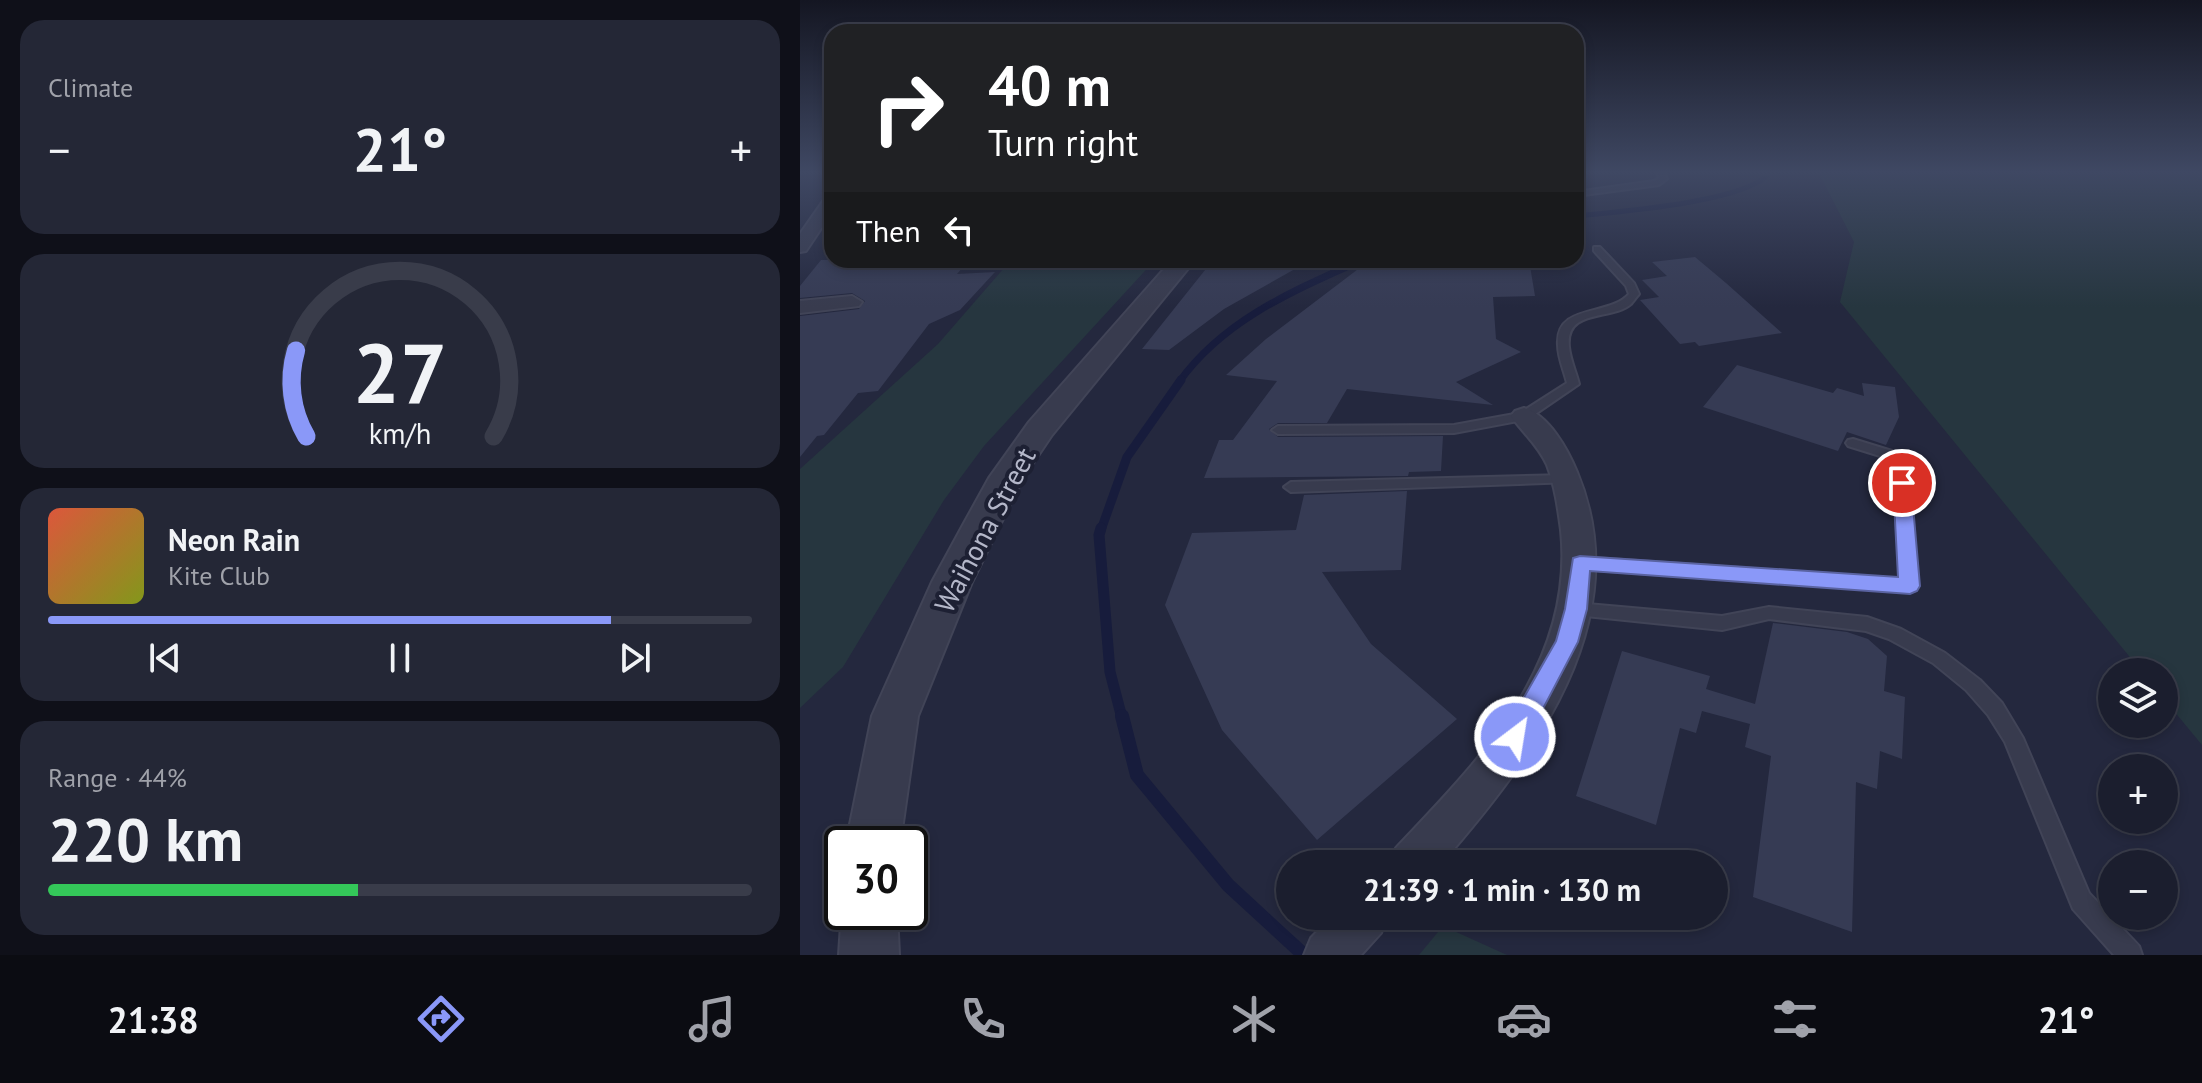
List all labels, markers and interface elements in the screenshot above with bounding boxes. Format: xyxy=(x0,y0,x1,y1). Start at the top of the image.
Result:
text: 40 m xyxy=(988,49,1111,121)
icon: right xyxy=(856,56,960,160)
text: Climate xyxy=(48,71,133,104)
text: 21° xyxy=(353,110,447,188)
text: Turn right xyxy=(988,119,1138,166)
text: − xyxy=(48,121,70,178)
text: + xyxy=(730,121,752,178)
icon: left xyxy=(937,208,981,252)
text: Then xyxy=(856,211,921,250)
text: 27 xyxy=(353,317,447,425)
text: km/h xyxy=(369,415,431,452)
street label: Waihona Street xyxy=(926,440,1044,619)
pin xyxy=(1868,449,1936,517)
icon: arrive xyxy=(1880,461,1924,505)
text: Neon Rain xyxy=(168,520,300,559)
text: Kite Club xyxy=(168,559,270,592)
icon: previous xyxy=(143,636,187,680)
icon: pause xyxy=(378,636,422,680)
icon: next xyxy=(613,636,657,680)
map controls xyxy=(2098,658,2178,930)
button: layers xyxy=(2098,658,2178,738)
position arrow xyxy=(1473,695,1557,779)
button: + xyxy=(2098,754,2178,834)
text: Range · 44% xyxy=(48,761,187,794)
text: 220 km xyxy=(48,800,243,878)
speed limit sign: 30 xyxy=(824,826,928,930)
button: − xyxy=(2098,850,2178,930)
text: 21:39 · 1 min · 130 m xyxy=(1363,870,1641,909)
icon: directions xyxy=(413,991,469,1047)
icon: music xyxy=(684,991,740,1047)
icon: phone xyxy=(955,991,1011,1047)
icon: climate xyxy=(1226,991,1282,1047)
icon: car xyxy=(1496,991,1552,1047)
icon: filters xyxy=(1767,991,1823,1047)
text: 21:38 xyxy=(107,996,199,1043)
text: 21° xyxy=(2038,996,2095,1043)

